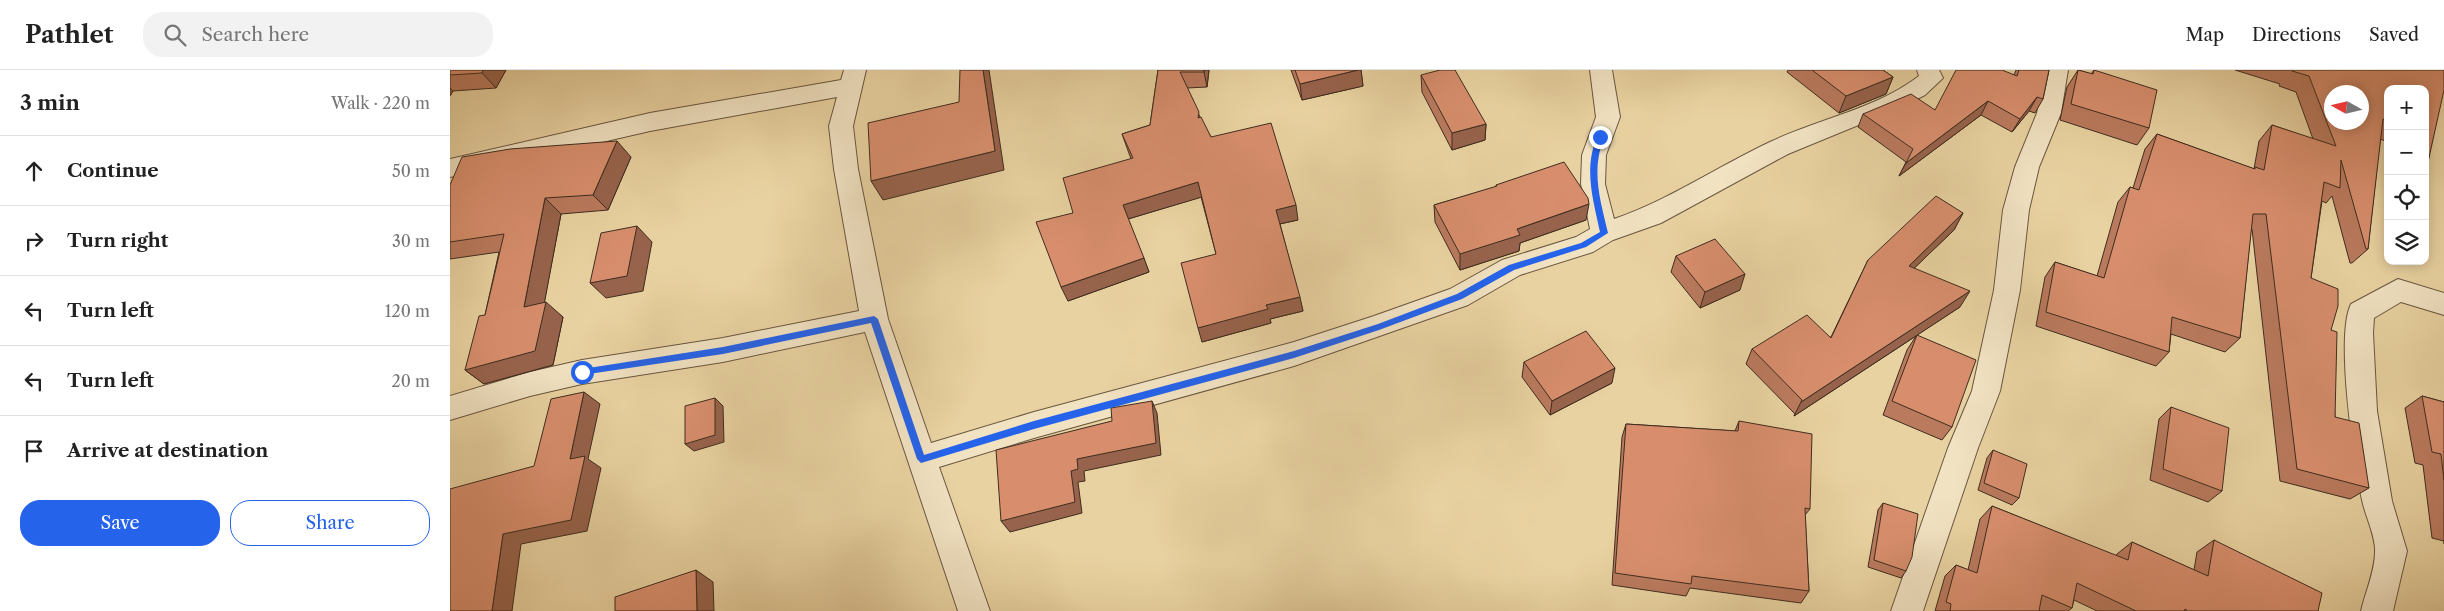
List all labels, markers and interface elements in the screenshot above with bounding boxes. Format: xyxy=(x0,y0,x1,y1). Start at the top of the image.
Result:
search box xyxy=(143,12,493,57)
text: Pathlet xyxy=(25,20,113,49)
icon: search xyxy=(161,21,189,49)
text: Search here xyxy=(201,23,309,46)
text: Map xyxy=(2185,24,2224,46)
text: Directions xyxy=(2252,24,2341,46)
text: Saved xyxy=(2369,24,2419,46)
north arrow xyxy=(2324,85,2369,130)
map controls xyxy=(2384,85,2429,265)
button: + xyxy=(2384,85,2429,130)
text: 3 min xyxy=(20,90,80,115)
text: Walk · 220 m xyxy=(331,93,430,113)
route end xyxy=(1589,126,1612,149)
button: − xyxy=(2384,130,2429,175)
icon: ahead xyxy=(20,157,48,185)
text: Continue xyxy=(67,159,159,182)
text: 50 m xyxy=(392,161,430,181)
button: locate xyxy=(2384,175,2429,220)
button: layers xyxy=(2384,220,2429,265)
icon: right xyxy=(20,227,48,255)
text: Turn right xyxy=(67,229,168,252)
text: 30 m xyxy=(392,231,430,251)
icon: left xyxy=(20,297,48,325)
text: Turn left xyxy=(67,299,154,322)
text: 120 m xyxy=(385,301,430,321)
route start xyxy=(571,361,594,384)
icon: left xyxy=(20,367,48,395)
text: Turn left xyxy=(67,369,154,392)
text: 20 m xyxy=(391,371,430,391)
icon: arrive xyxy=(20,437,48,465)
text: Arrive at destination xyxy=(67,439,268,462)
button: Save xyxy=(20,500,220,546)
button: Share xyxy=(230,500,430,546)

